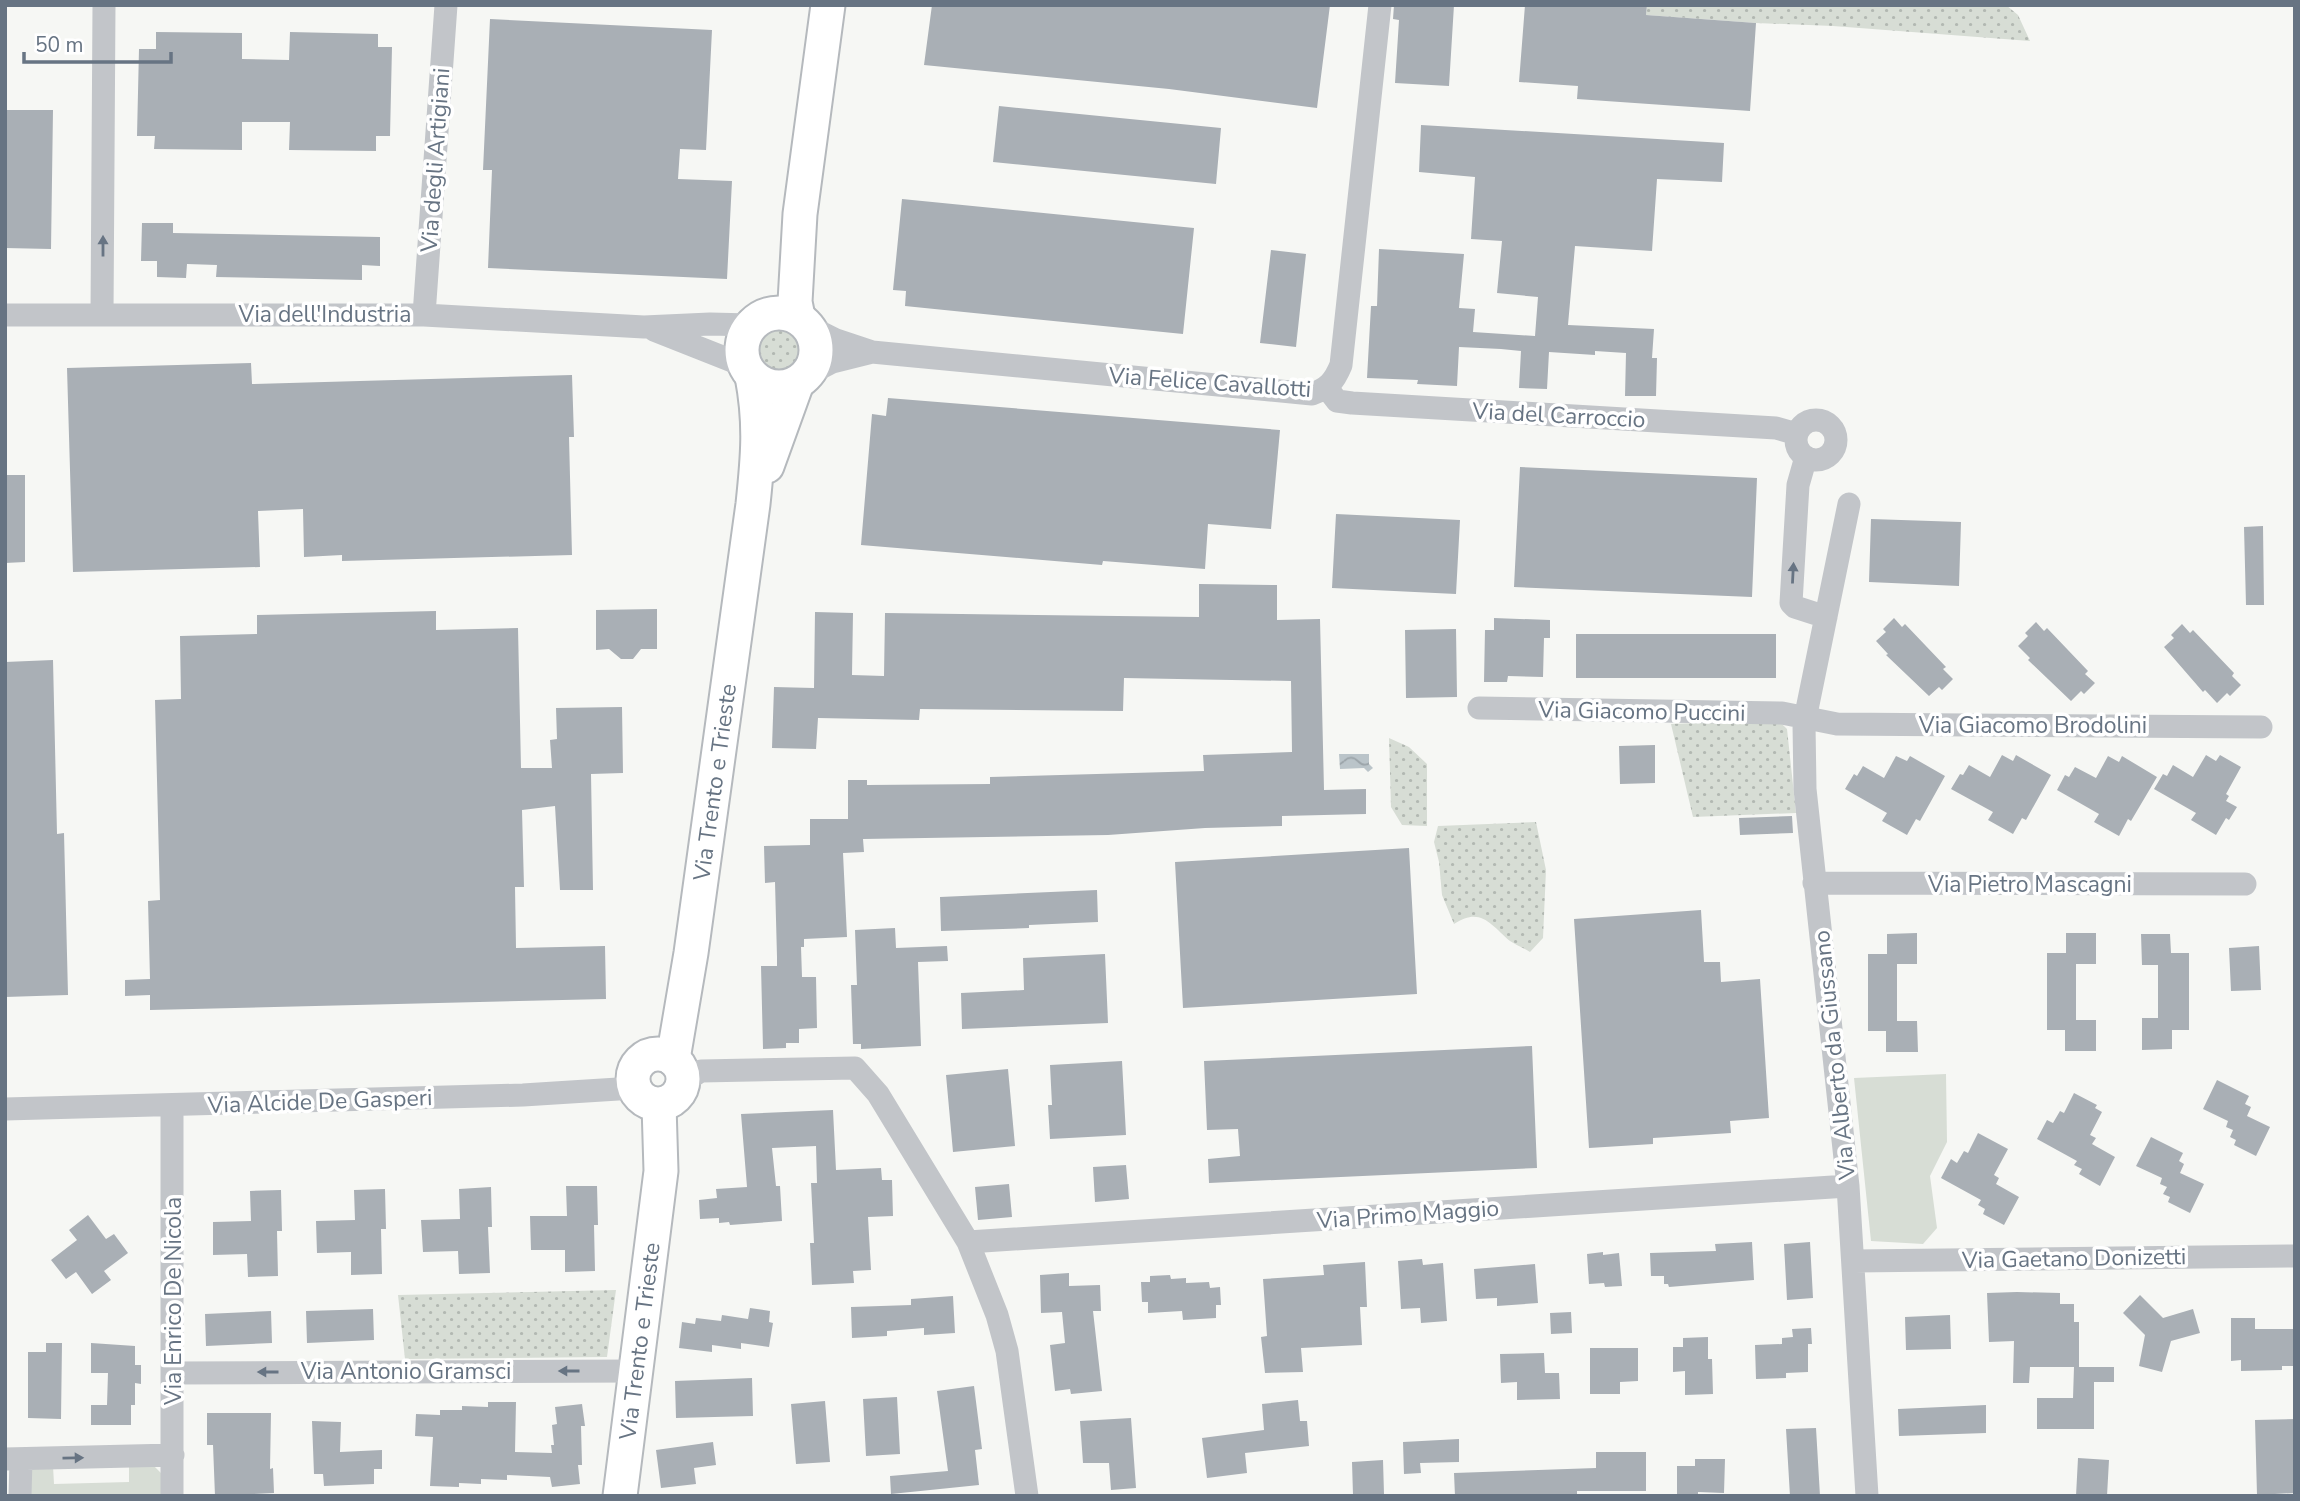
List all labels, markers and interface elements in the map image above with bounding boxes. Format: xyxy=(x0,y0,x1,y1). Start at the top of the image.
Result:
scale bar xyxy=(24,21,172,65)
text: 50 m xyxy=(35,31,84,59)
street label: Via degli Artigiani xyxy=(414,67,457,254)
one-way arrow xyxy=(97,234,108,256)
street label: Via dell'Industria xyxy=(238,299,411,330)
street label: Via Felice Cavallotti xyxy=(1107,360,1312,405)
street label: Via del Carroccio xyxy=(1471,395,1646,436)
one-way arrow xyxy=(1788,562,1799,584)
street label: Via Trento e Trieste xyxy=(686,682,744,884)
street label: Via Giacomo Puccini xyxy=(1537,694,1746,729)
street label: Via Giacomo Brodolini xyxy=(1918,710,2147,741)
street label: Via Pietro Mascagni xyxy=(1927,869,2132,900)
street label: Via Alberto da Giussano xyxy=(1806,929,1863,1182)
street label: Via Alcide De Gasperi xyxy=(206,1082,433,1121)
street label: Via Primo Maggio xyxy=(1315,1193,1500,1236)
street label: Via Enrico De Nicola xyxy=(158,1197,189,1406)
street label: Via Trento e Trieste xyxy=(612,1241,668,1443)
street label: Via Gaetano Donizetti xyxy=(1961,1241,2186,1276)
street label: Via Antonio Gramsci xyxy=(300,1356,511,1387)
one-way arrow xyxy=(558,1365,580,1376)
one-way arrow xyxy=(257,1366,279,1378)
one-way arrow xyxy=(63,1452,85,1463)

